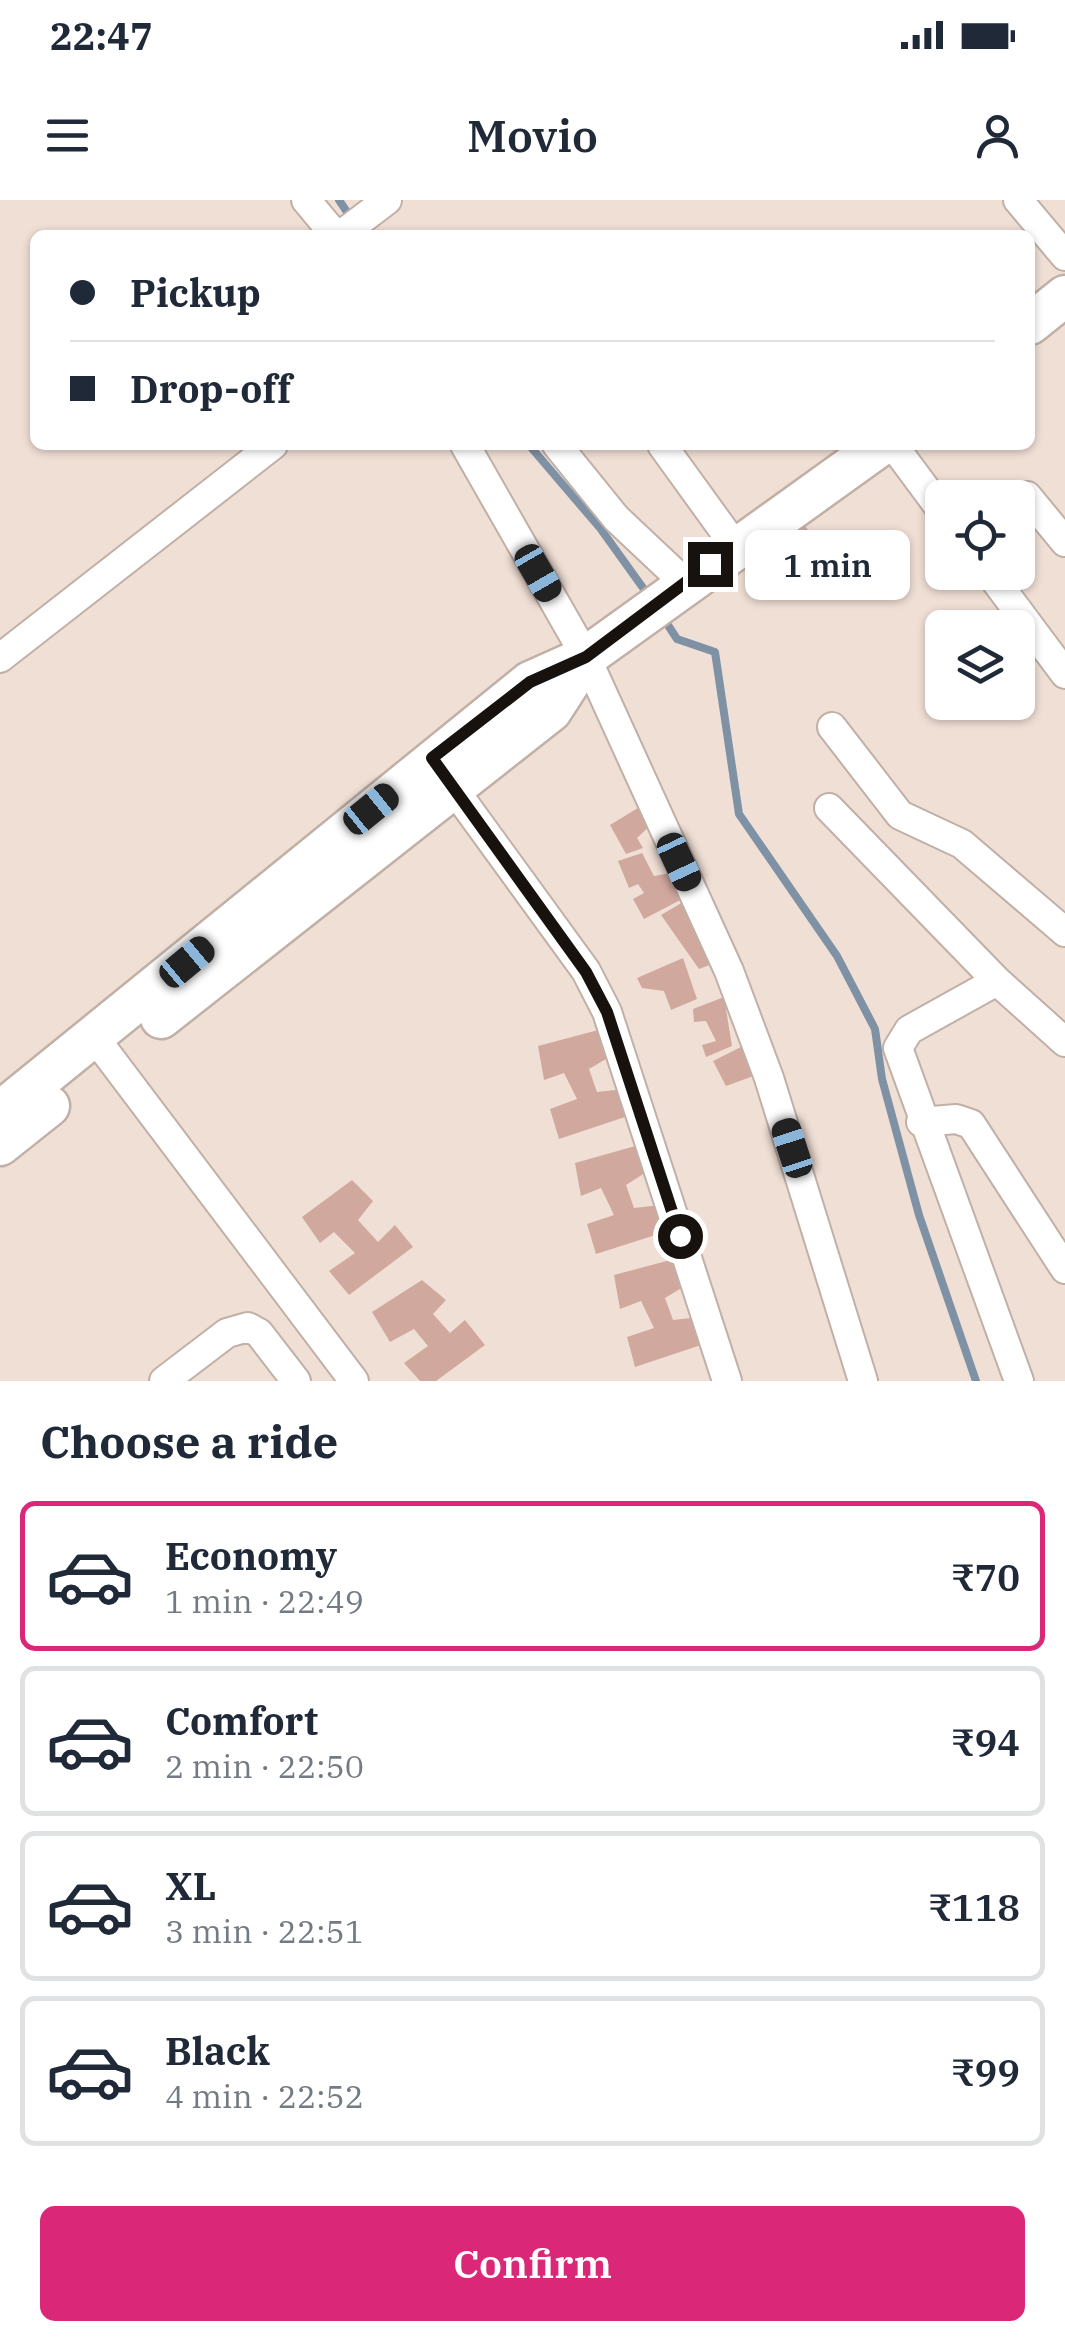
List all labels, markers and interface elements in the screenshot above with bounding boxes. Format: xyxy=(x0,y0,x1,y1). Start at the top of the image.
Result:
text: 22:47 xyxy=(50,11,153,60)
text: Movio xyxy=(467,106,598,164)
icon: menu xyxy=(40,108,95,163)
icon: person xyxy=(970,108,1025,163)
text: Pickup xyxy=(130,268,261,317)
text: Drop-off xyxy=(130,364,292,413)
map controls xyxy=(925,480,1035,720)
button: locate xyxy=(925,480,1035,590)
callout: 1 min xyxy=(745,529,910,599)
car xyxy=(510,540,566,606)
route end xyxy=(688,542,733,587)
text: 1 min xyxy=(783,544,872,586)
button: layers xyxy=(925,610,1035,720)
car xyxy=(338,778,404,840)
car xyxy=(653,828,705,896)
car xyxy=(154,931,220,993)
car xyxy=(768,1115,816,1181)
route start xyxy=(658,1214,703,1259)
text: Choose a ride xyxy=(40,1412,338,1470)
icon: car xyxy=(45,1531,135,1621)
text: Economy xyxy=(165,1531,337,1580)
text: ₹70 xyxy=(950,1552,1020,1601)
text: 1 min · 22:49 xyxy=(165,1580,364,1622)
icon: car xyxy=(45,1696,135,1786)
text: Comfort xyxy=(165,1696,318,1745)
text: ₹94 xyxy=(950,1717,1020,1766)
text: 2 min · 22:50 xyxy=(165,1745,364,1787)
icon: car xyxy=(45,1861,135,1951)
text: XL xyxy=(165,1861,216,1910)
text: ₹118 xyxy=(928,1882,1020,1931)
text: 3 min · 22:51 xyxy=(165,1910,364,1952)
icon: car xyxy=(45,2026,135,2116)
text: Black xyxy=(165,2026,270,2075)
text: ₹99 xyxy=(950,2047,1020,2096)
text: 4 min · 22:52 xyxy=(165,2075,364,2117)
button: Confirm xyxy=(40,2206,1025,2321)

